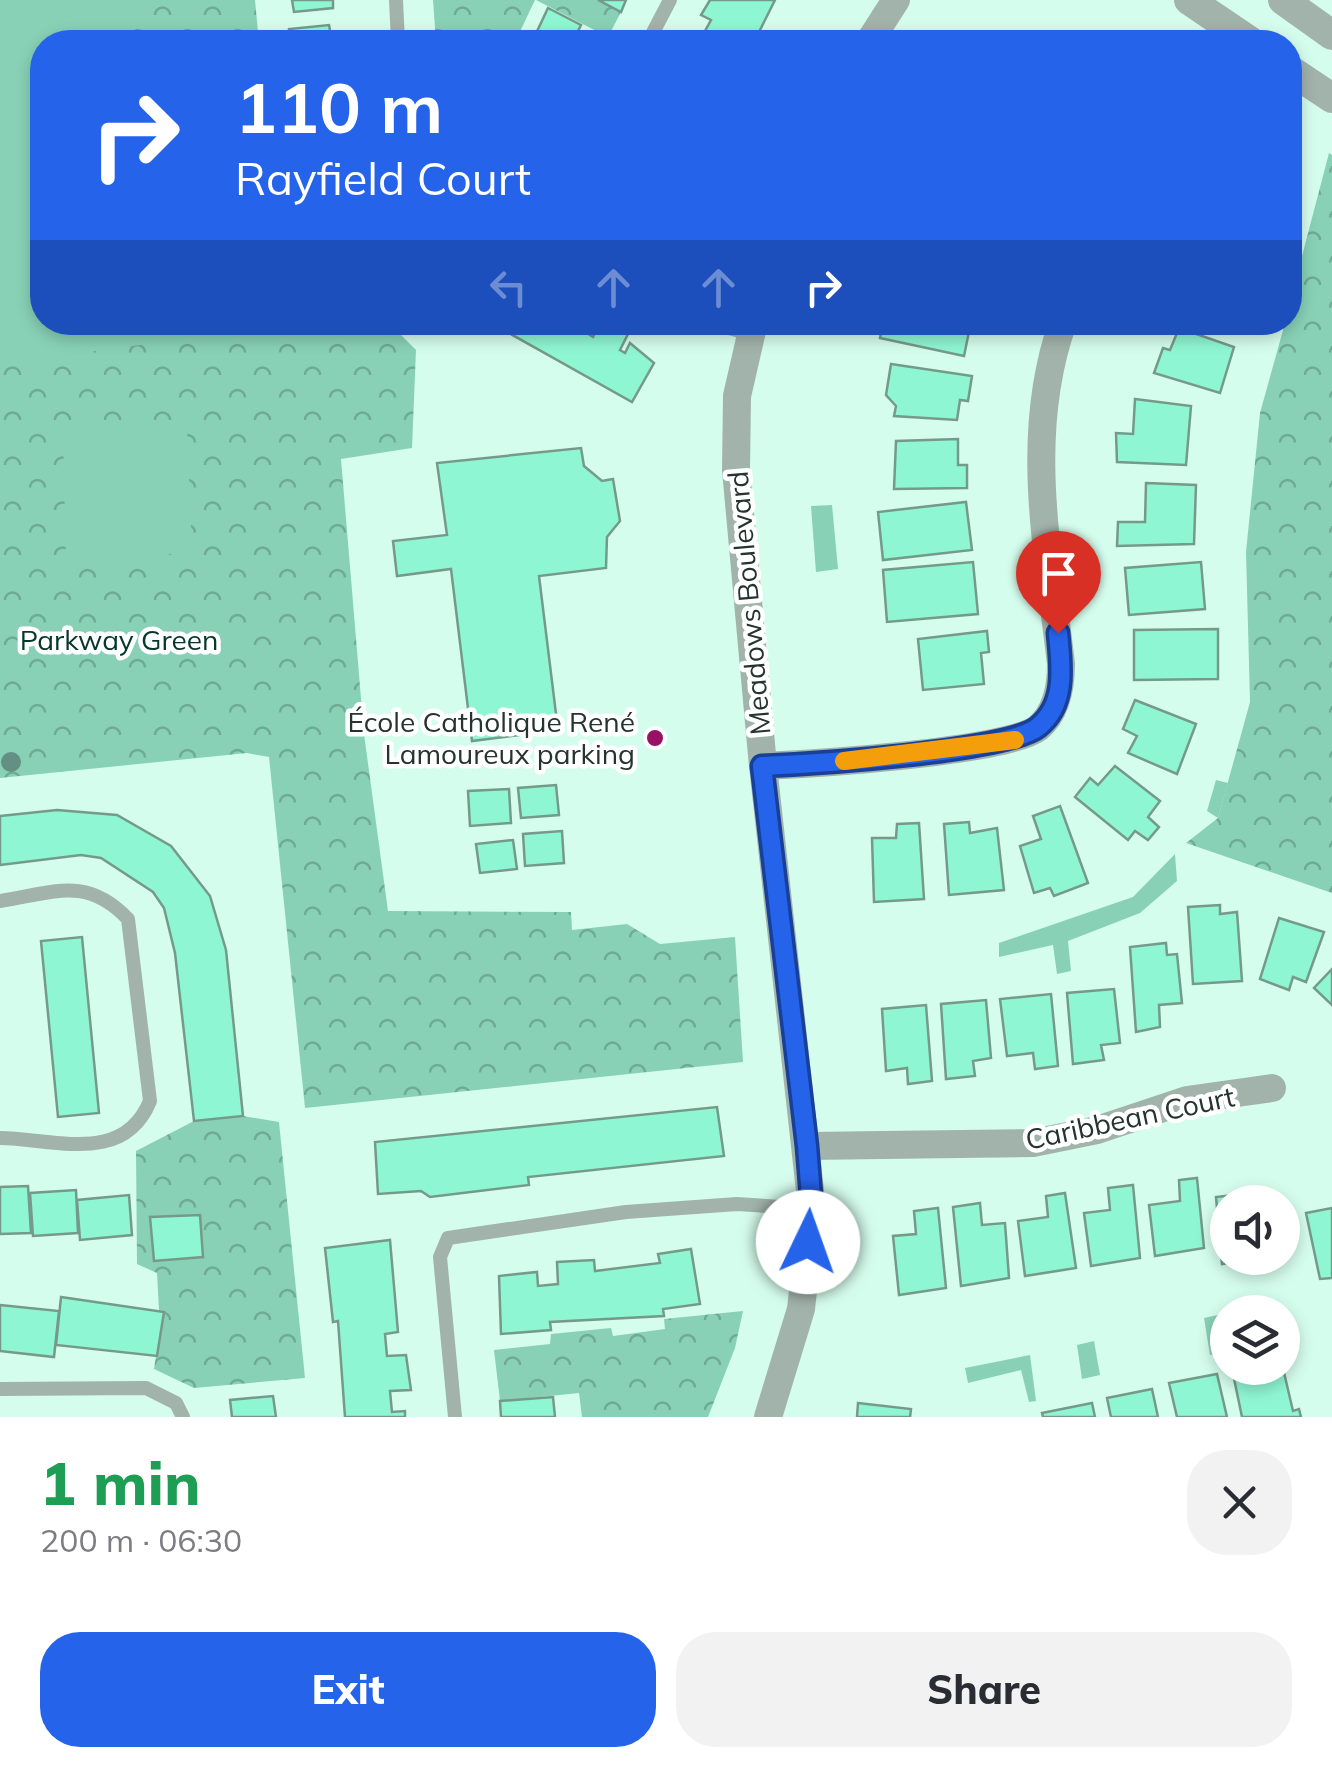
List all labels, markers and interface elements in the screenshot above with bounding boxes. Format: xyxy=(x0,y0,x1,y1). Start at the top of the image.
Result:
text: 110 m xyxy=(235,63,443,151)
icon: right xyxy=(70,70,200,200)
text: Rayfield Court xyxy=(235,150,531,206)
icon: left xyxy=(481,260,536,315)
icon: ahead xyxy=(586,260,641,315)
icon: ahead xyxy=(691,260,746,315)
icon: right xyxy=(796,260,851,315)
street label: Meadows Boulevard xyxy=(720,470,777,737)
pin xyxy=(1016,531,1101,634)
icon: arrive xyxy=(1031,546,1086,601)
park label: Parkway Green xyxy=(20,622,218,657)
place label: École Catholique René Lamoureux parking xyxy=(347,704,635,771)
marker: École Catholique René Lamoureux parking xyxy=(644,727,666,749)
street label: Caribbean Court xyxy=(1022,1078,1238,1157)
map controls xyxy=(1210,1185,1300,1385)
button: sound xyxy=(1210,1185,1300,1275)
position arrow xyxy=(756,1190,860,1294)
button: layers xyxy=(1210,1295,1300,1385)
text: 1 min xyxy=(40,1445,201,1520)
button: close xyxy=(1187,1450,1292,1555)
text: 200 m · 06:30 xyxy=(40,1520,242,1560)
button: Exit xyxy=(40,1632,656,1747)
button: Share xyxy=(676,1632,1292,1747)

